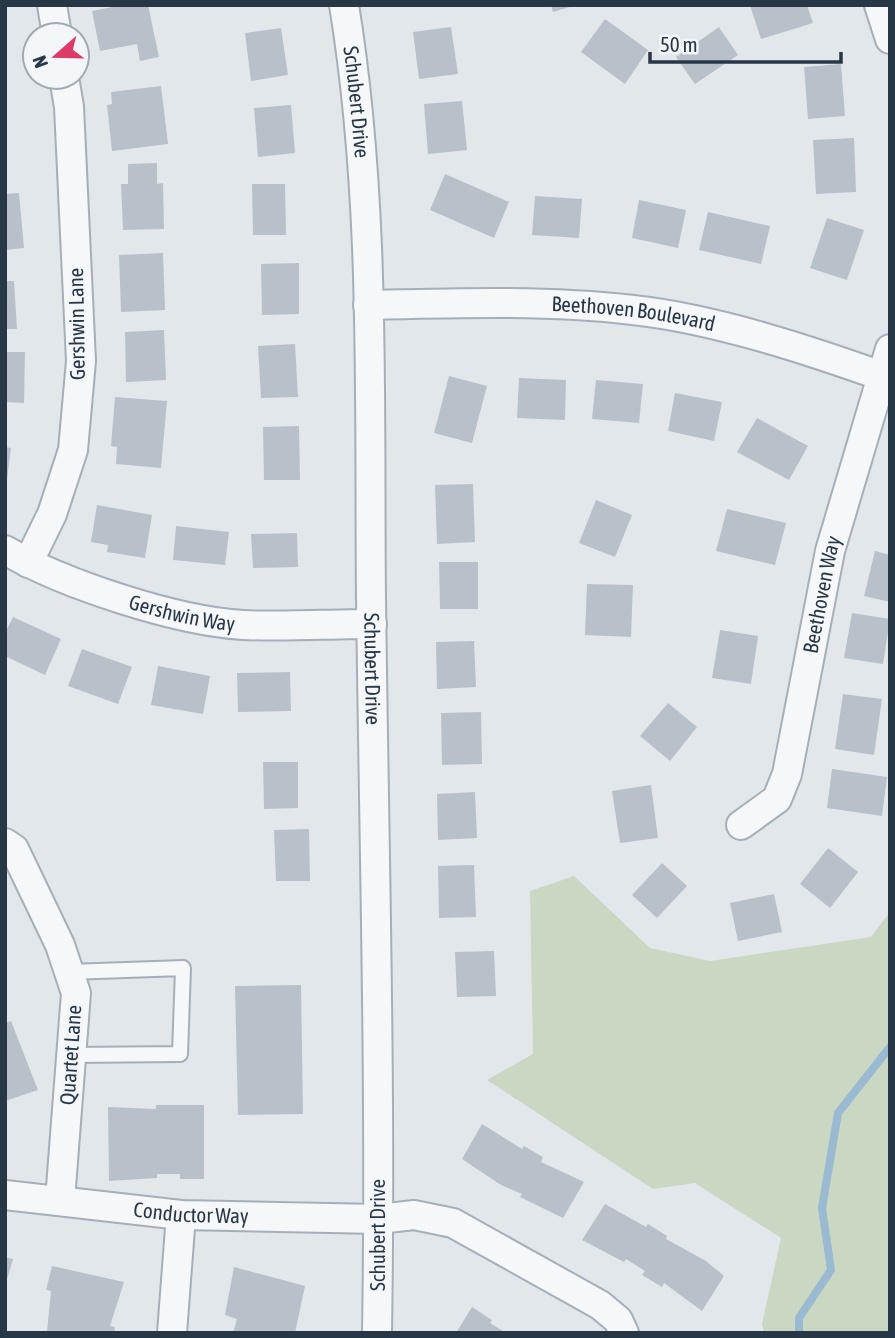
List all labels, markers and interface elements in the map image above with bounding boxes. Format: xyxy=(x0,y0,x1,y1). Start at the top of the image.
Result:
north arrow xyxy=(21,21,91,91)
scale bar xyxy=(650,21,841,65)
text: 50 m xyxy=(660,32,698,56)
street label: Schubert Drive xyxy=(339,45,375,159)
text: N xyxy=(28,53,52,71)
street label: Gershwin Lane xyxy=(63,268,89,380)
street label: Beethoven Boulevard xyxy=(551,291,718,335)
street label: Beethoven Way xyxy=(798,533,845,655)
street label: Gershwin Way xyxy=(126,589,237,635)
street label: Schubert Drive xyxy=(360,612,386,725)
street label: Quartet Lane xyxy=(55,1004,85,1106)
street label: Schubert Drive xyxy=(365,1179,389,1291)
street label: Conductor Way xyxy=(132,1197,249,1227)

